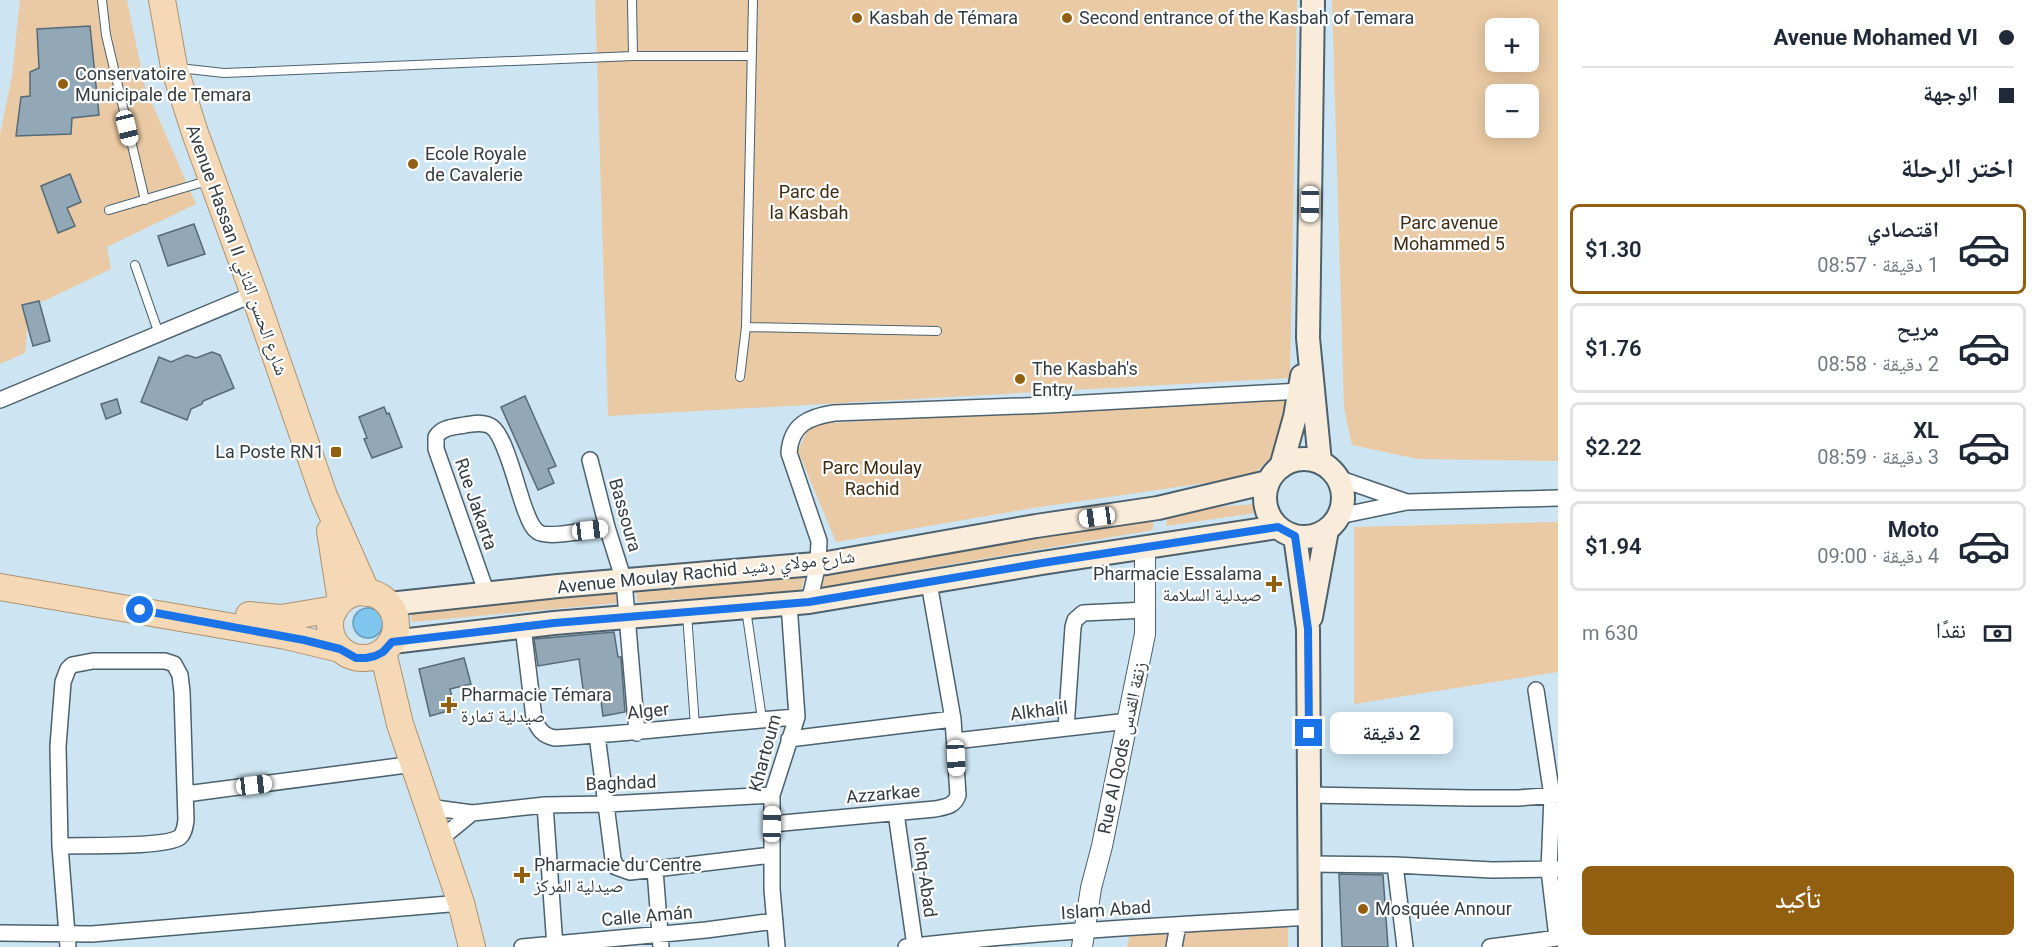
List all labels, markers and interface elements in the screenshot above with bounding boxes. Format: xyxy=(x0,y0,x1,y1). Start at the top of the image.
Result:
place label: Kasbah de Témara xyxy=(869,7,1018,28)
place label: Second entrance of the Kasbah of Temara xyxy=(1079,7,1414,28)
marker: Kasbah de Témara xyxy=(850,11,864,25)
marker: Second entrance of the Kasbah of Temara xyxy=(1060,11,1074,25)
map controls xyxy=(1485,18,1539,138)
button: + xyxy=(1485,18,1539,72)
text: Avenue Mohamed VI xyxy=(1774,25,1978,50)
place label: Conservatoire Municipale de Temara xyxy=(75,63,251,105)
marker: Conservatoire Municipale de Temara xyxy=(56,77,70,91)
text: الوجهة xyxy=(1923,81,1978,106)
button: − xyxy=(1485,84,1539,138)
car xyxy=(114,108,140,148)
street label: Avenue Hassan II شارع الحسن الثاني xyxy=(178,122,293,380)
place label: Ecole Royale de Cavalerie xyxy=(425,143,526,185)
text: اختر الرحلة xyxy=(1901,152,2014,184)
marker: Ecole Royale de Cavalerie xyxy=(406,157,420,171)
park label: Parc de la Kasbah xyxy=(770,181,848,223)
car xyxy=(1301,186,1319,222)
park label: Parc avenue Mohammed 5 xyxy=(1393,212,1505,254)
text: اقتصادي xyxy=(1867,217,1939,242)
icon: car xyxy=(1957,222,2011,276)
text: $1.30 xyxy=(1585,237,1642,262)
text: 1 دقيقة · 08:57 xyxy=(1817,253,1939,277)
text: مريح xyxy=(1896,316,1939,341)
icon: car xyxy=(1957,321,2011,375)
text: $1.76 xyxy=(1585,336,1642,361)
text: 2 دقيقة · 08:58 xyxy=(1817,352,1939,376)
place label: The Kasbah's Entry xyxy=(1032,358,1138,400)
marker: The Kasbah's Entry xyxy=(1013,372,1027,386)
text: XL xyxy=(1913,418,1939,443)
icon: car xyxy=(1957,420,2011,474)
text: $2.22 xyxy=(1585,435,1642,460)
place label: La Poste RN1 xyxy=(215,441,324,462)
marker: La Poste RN1 xyxy=(329,445,343,459)
text: 3 دقيقة · 08:59 xyxy=(1817,445,1939,469)
street label: Rue Jakarta xyxy=(451,455,502,553)
park label: Parc Moulay Rachid xyxy=(822,457,922,499)
street label: Bassoura xyxy=(605,476,646,554)
car xyxy=(1078,506,1116,528)
text: Moto xyxy=(1888,517,1939,542)
car xyxy=(571,519,609,541)
icon: car xyxy=(1957,519,2011,573)
text: $1.94 xyxy=(1585,534,1642,559)
text: 4 دقيقة · 09:00 xyxy=(1817,544,1939,568)
street label: Avenue Moulay Rachid شارع مولاي رشيد xyxy=(556,545,856,602)
place label: Pharmacie Essalama صيدلية السلامة xyxy=(1093,563,1262,605)
marker: Pharmacie Essalama صيدلية السلامة xyxy=(1267,577,1281,591)
route start xyxy=(126,596,153,623)
icon: cash xyxy=(1981,617,2014,650)
text: نقدًا xyxy=(1936,618,1966,643)
text: 630 m xyxy=(1582,621,1638,645)
street label: Rue Al Qods زنقة القدس xyxy=(1093,660,1151,836)
place label: Pharmacie Témara صيدلية تمارة xyxy=(461,684,612,726)
street label: Alkhalil xyxy=(1009,697,1069,724)
marker: Pharmacie Témara صيدلية تمارة xyxy=(442,698,456,712)
street label: Alger xyxy=(626,698,670,723)
street label: Khartoum xyxy=(744,712,785,794)
callout: 2 دقيقة xyxy=(1330,712,1453,754)
route end xyxy=(1295,719,1322,746)
text: 2 دقيقة xyxy=(1363,721,1420,745)
car xyxy=(946,740,966,776)
street label: Baghdad xyxy=(585,771,657,794)
car xyxy=(235,774,273,796)
street label: Azzarkae xyxy=(845,780,921,807)
car xyxy=(763,806,781,842)
street label: Ichq-Abad xyxy=(909,835,942,919)
place label: Pharmacie du Centre صيدلية المركز xyxy=(533,854,702,896)
button: تأكيد xyxy=(1582,866,2014,935)
marker: Pharmacie du Centre صيدلية المركز xyxy=(515,868,529,882)
street label: Islam Abad xyxy=(1060,896,1152,923)
place label: Mosquée Annour xyxy=(1375,898,1512,919)
street label: Calle Amán xyxy=(600,901,693,930)
marker: Mosquée Annour xyxy=(1356,902,1370,916)

